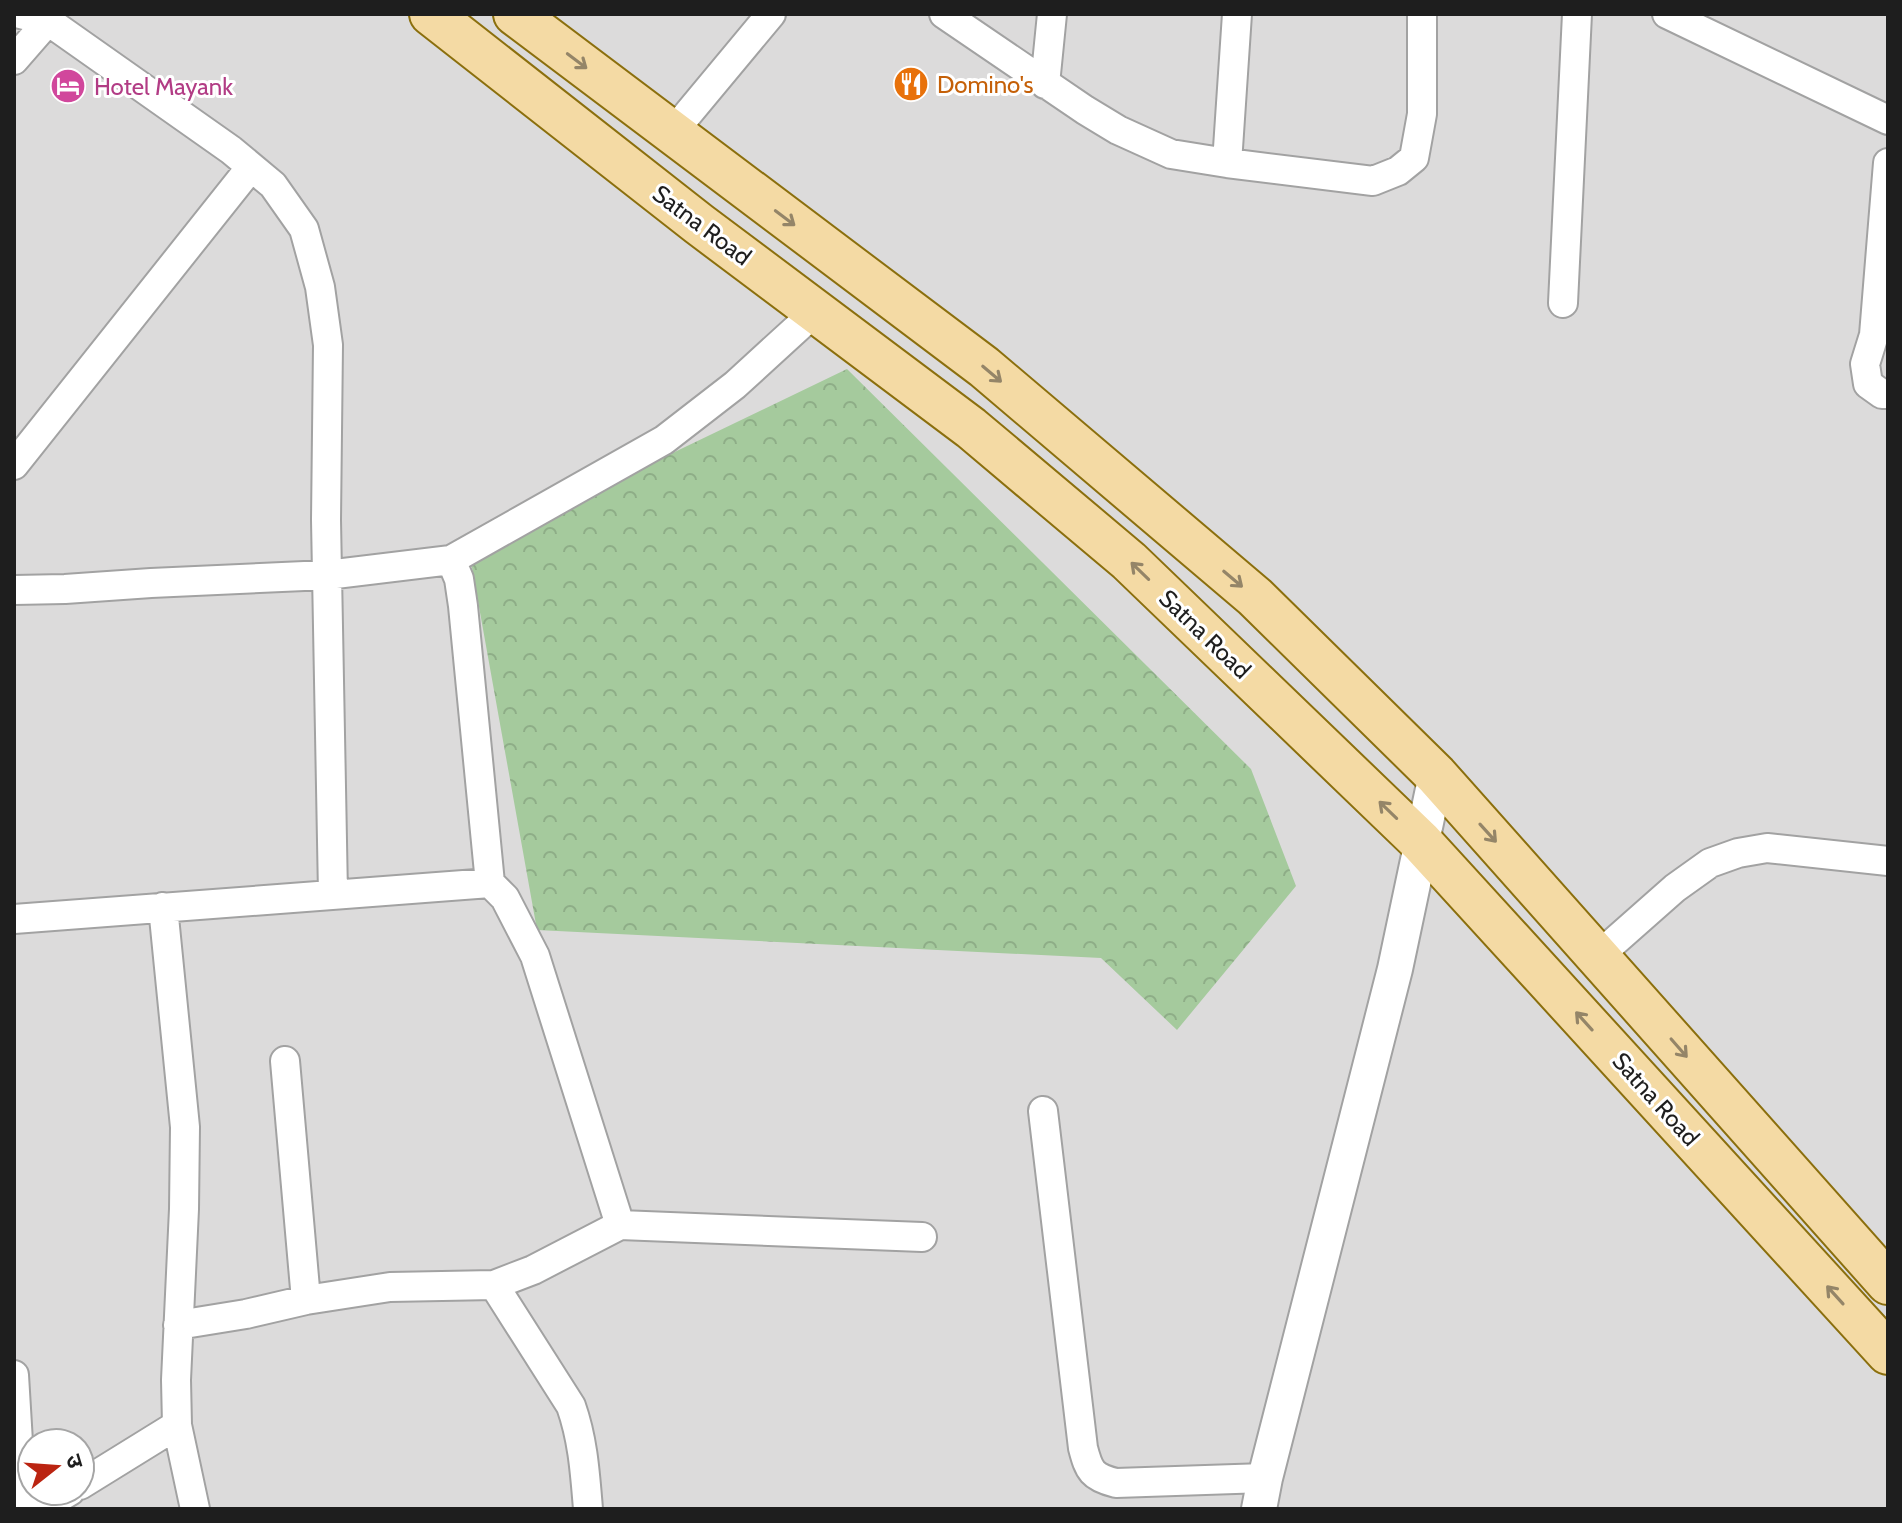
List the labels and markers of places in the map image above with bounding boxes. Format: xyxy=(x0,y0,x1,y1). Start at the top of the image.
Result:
restaurant icon: Domino's xyxy=(892,65,930,103)
hotel icon: Hotel Mayank xyxy=(49,67,87,105)
place label: Domino's xyxy=(937,70,1034,99)
place label: Hotel Mayank xyxy=(94,72,233,101)

